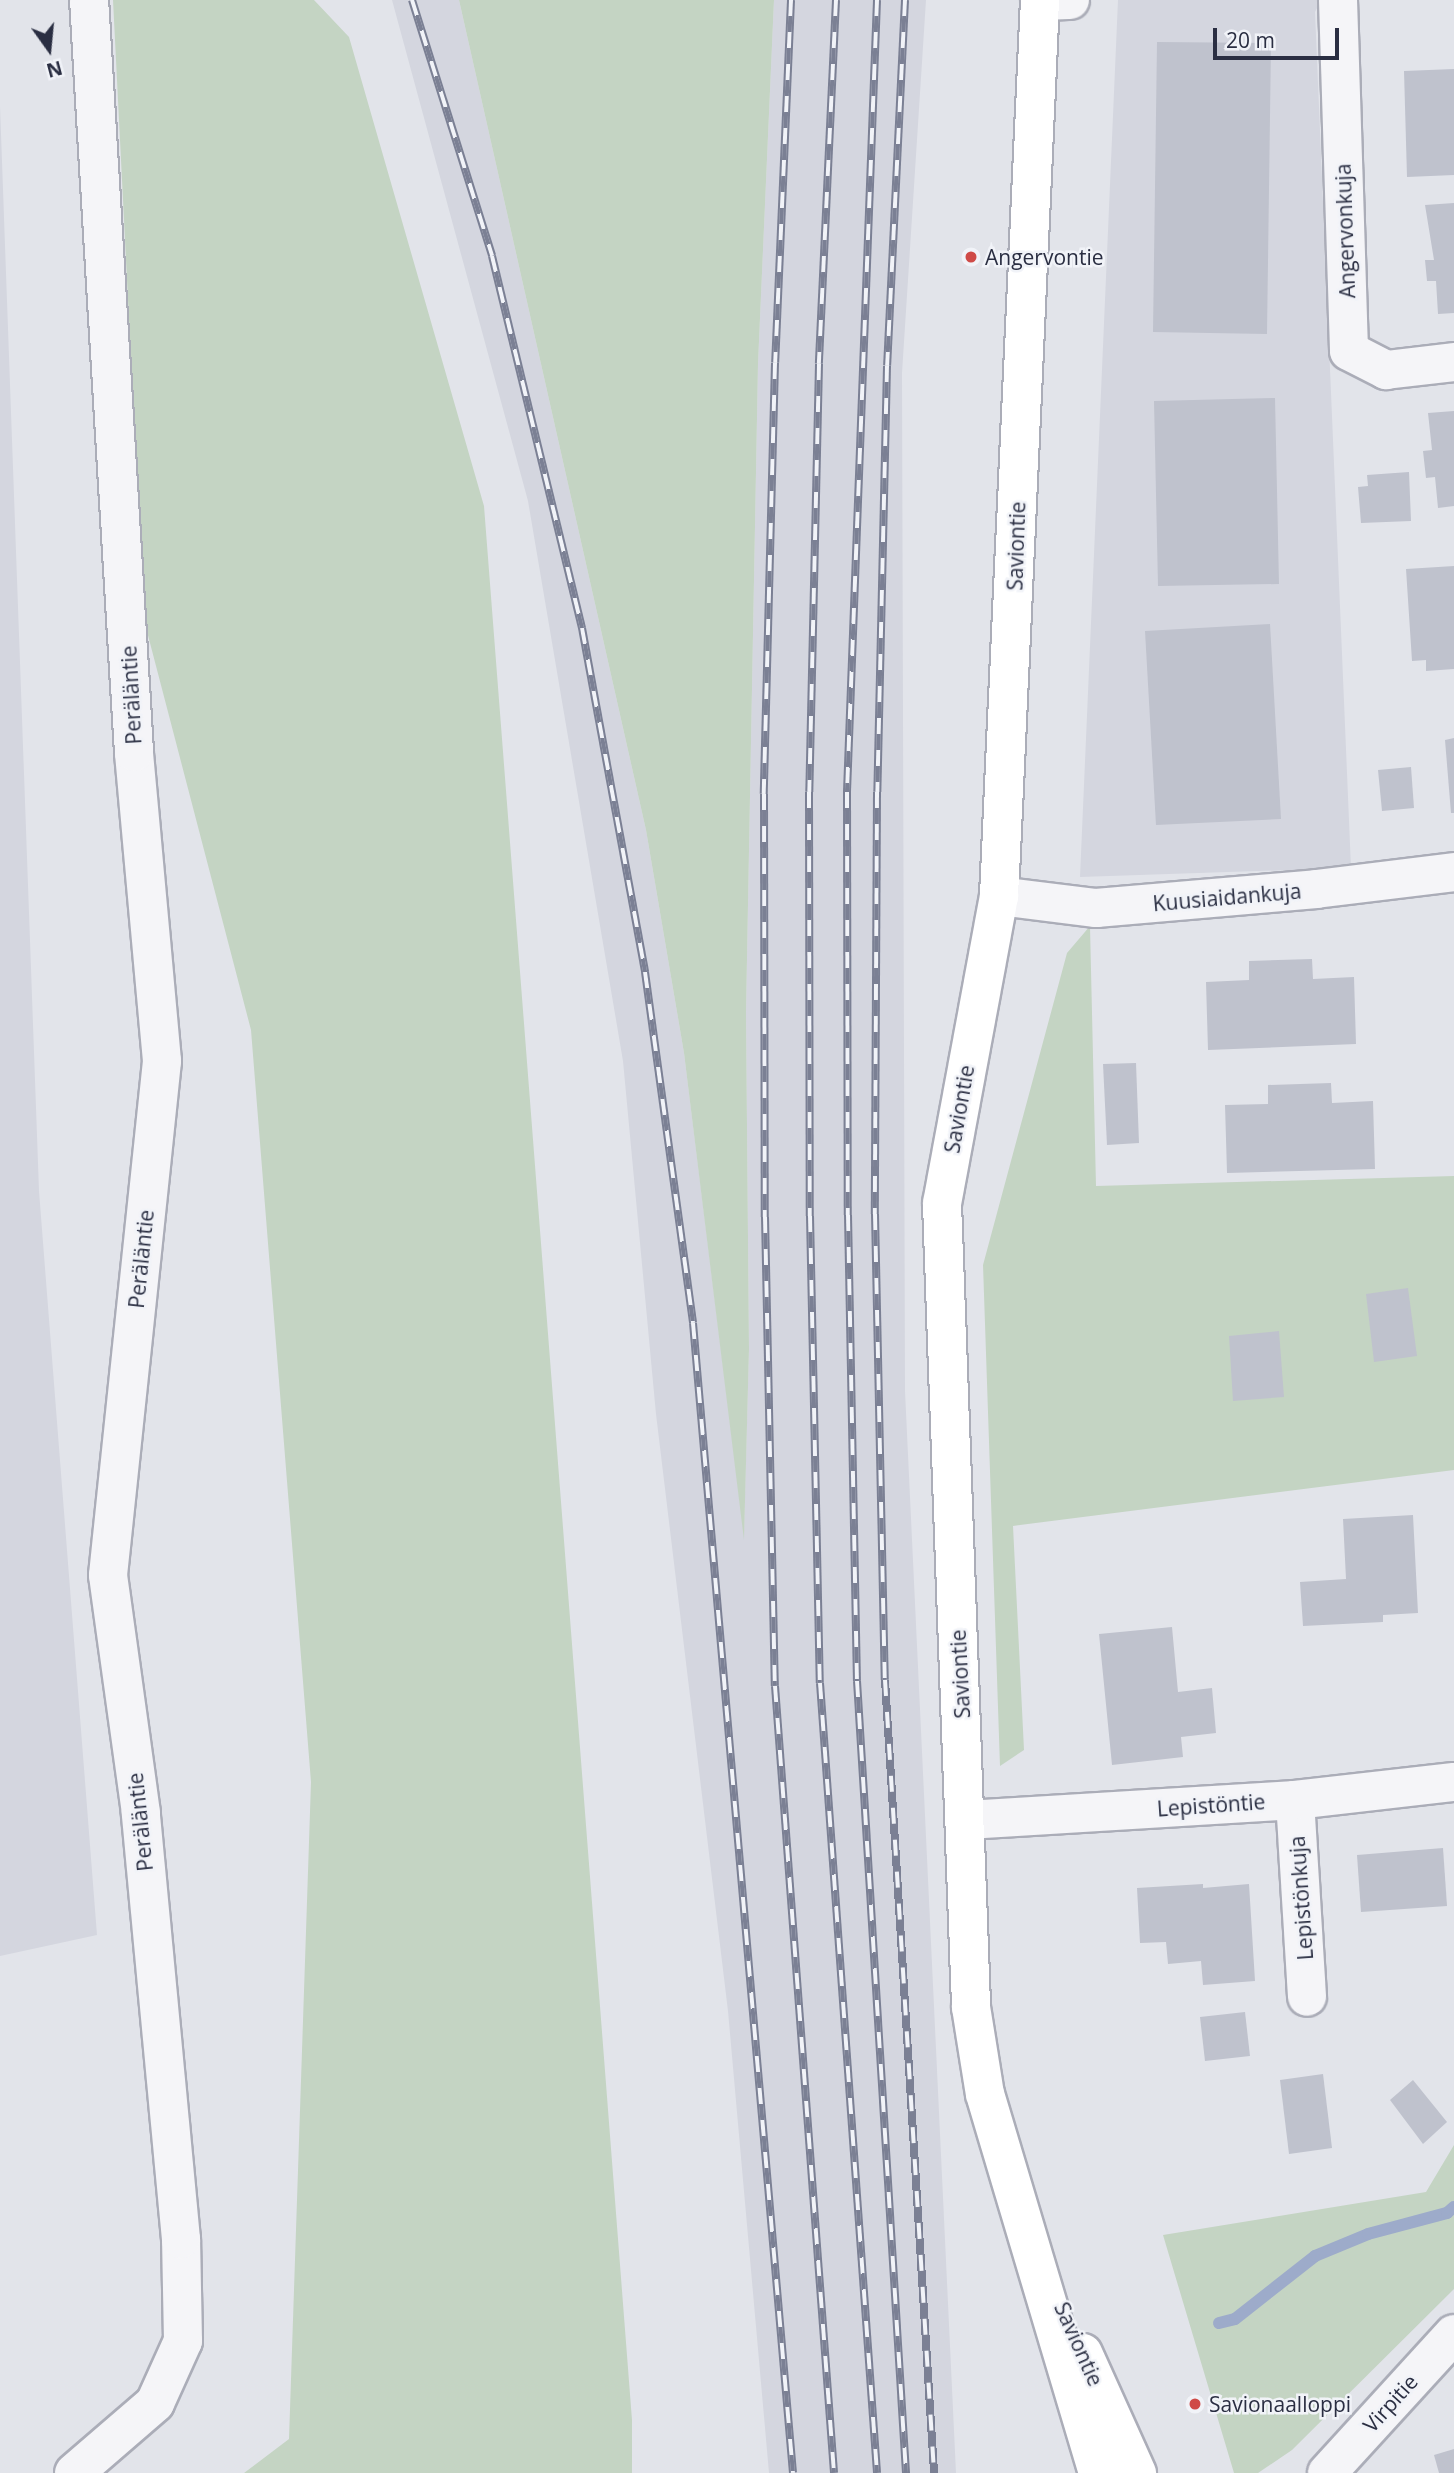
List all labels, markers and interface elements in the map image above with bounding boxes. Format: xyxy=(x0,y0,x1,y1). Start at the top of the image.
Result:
north arrow xyxy=(14,14,84,84)
scale bar xyxy=(1216,14,1342,58)
text: 20 m xyxy=(1226,26,1275,54)
text: N xyxy=(44,55,65,84)
street label: Angervonkuja xyxy=(1330,163,1360,299)
place label: Angervontie xyxy=(985,244,1104,270)
marker: Angervontie xyxy=(963,249,979,265)
street label: Saviontie xyxy=(1002,501,1030,591)
street label: Peräläntie xyxy=(116,645,146,745)
street label: Kuusiaidankuja xyxy=(1152,878,1302,916)
street label: Saviontie xyxy=(939,1063,979,1155)
street label: Peräläntie xyxy=(123,1208,159,1310)
street label: Saviontie xyxy=(945,1629,975,1719)
street label: Peräläntie xyxy=(122,1771,158,1873)
street label: Lepistöntie xyxy=(1156,1789,1266,1821)
street label: Lepistönkuja xyxy=(1284,1835,1318,1961)
street label: Saviontie xyxy=(1049,2298,1109,2390)
street label: Virpitie xyxy=(1358,2369,1422,2437)
place label: Savionaalloppi xyxy=(1209,2391,1351,2417)
marker: Savionaalloppi xyxy=(1187,2396,1203,2412)

